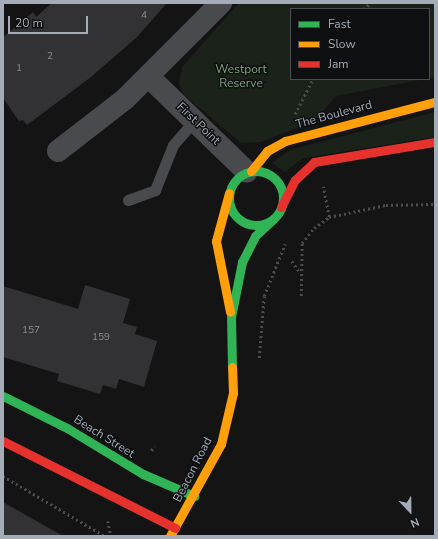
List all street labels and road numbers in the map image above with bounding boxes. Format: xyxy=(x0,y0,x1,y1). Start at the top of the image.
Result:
street label: The Boulevard xyxy=(294,98,374,132)
street label: First Point xyxy=(173,100,223,148)
street label: Beach Street xyxy=(71,413,137,461)
street label: Beacon Road xyxy=(171,435,215,505)

